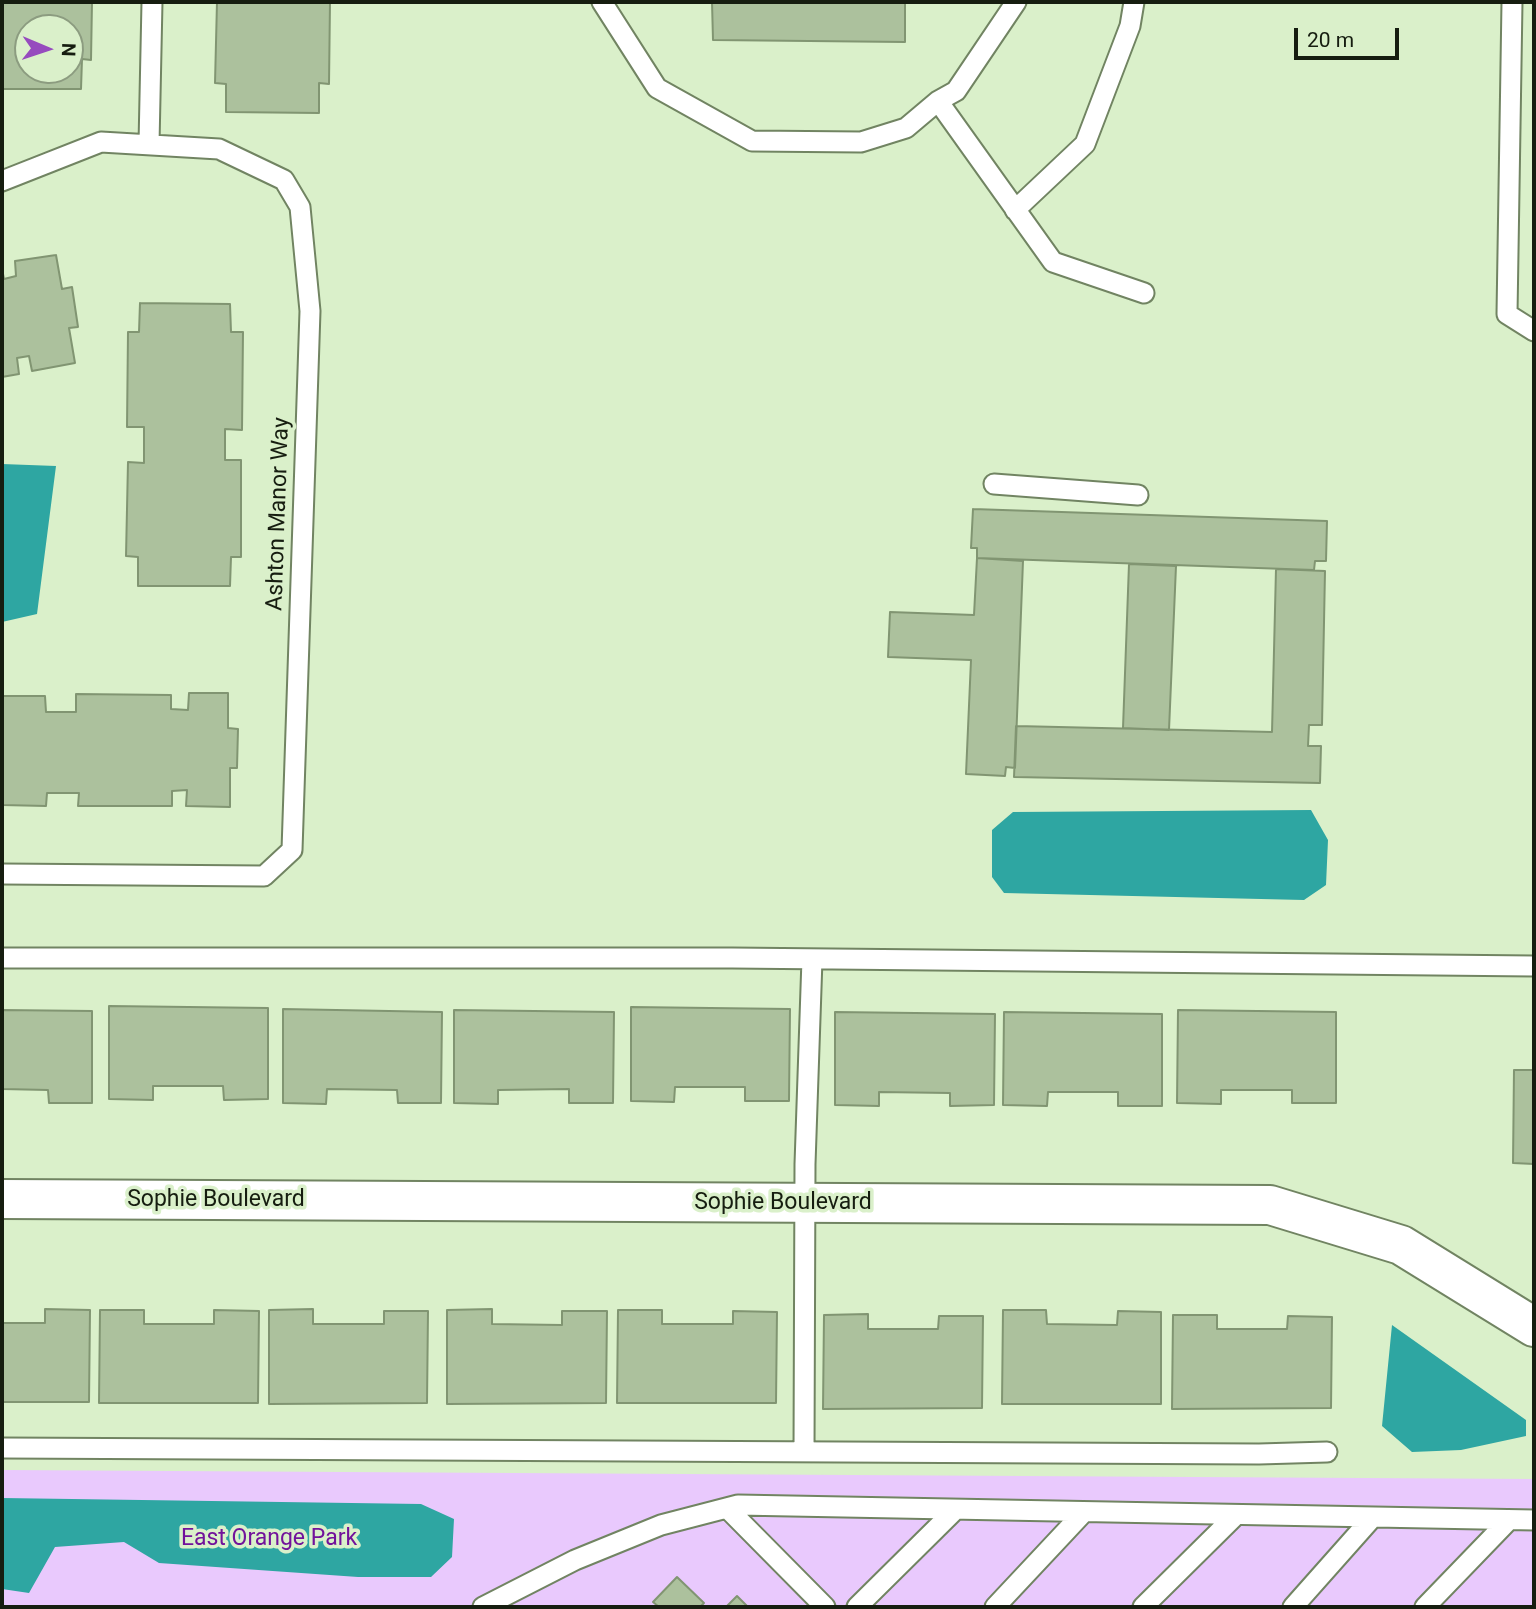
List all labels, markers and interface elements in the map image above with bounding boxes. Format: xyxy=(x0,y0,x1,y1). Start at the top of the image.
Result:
north arrow xyxy=(14,14,84,84)
scale bar xyxy=(1298,14,1403,58)
text: 20 m xyxy=(1307,28,1354,52)
text: N xyxy=(57,43,80,57)
street label: Ashton Manor Way xyxy=(262,417,296,611)
street label: Sophie Boulevard xyxy=(127,1186,305,1214)
street label: Sophie Boulevard xyxy=(694,1189,872,1217)
park label: East Orange Park xyxy=(181,1525,357,1553)

